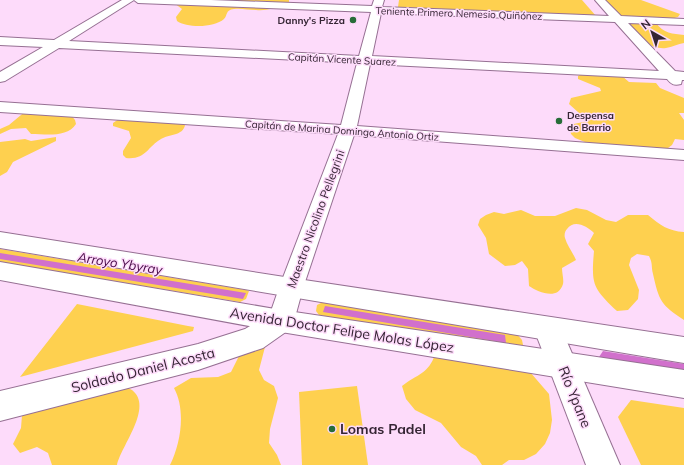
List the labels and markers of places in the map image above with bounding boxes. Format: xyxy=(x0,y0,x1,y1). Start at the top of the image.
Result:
place label: Danny's Pizza xyxy=(278,14,345,27)
marker: Danny's Pizza xyxy=(348,15,358,25)
place label: Despensa de Barrio xyxy=(567,109,614,134)
marker: Despensa de Barrio xyxy=(554,116,564,126)
place label: Lomas Padel xyxy=(340,420,426,438)
marker: Lomas Padel xyxy=(327,424,337,434)

